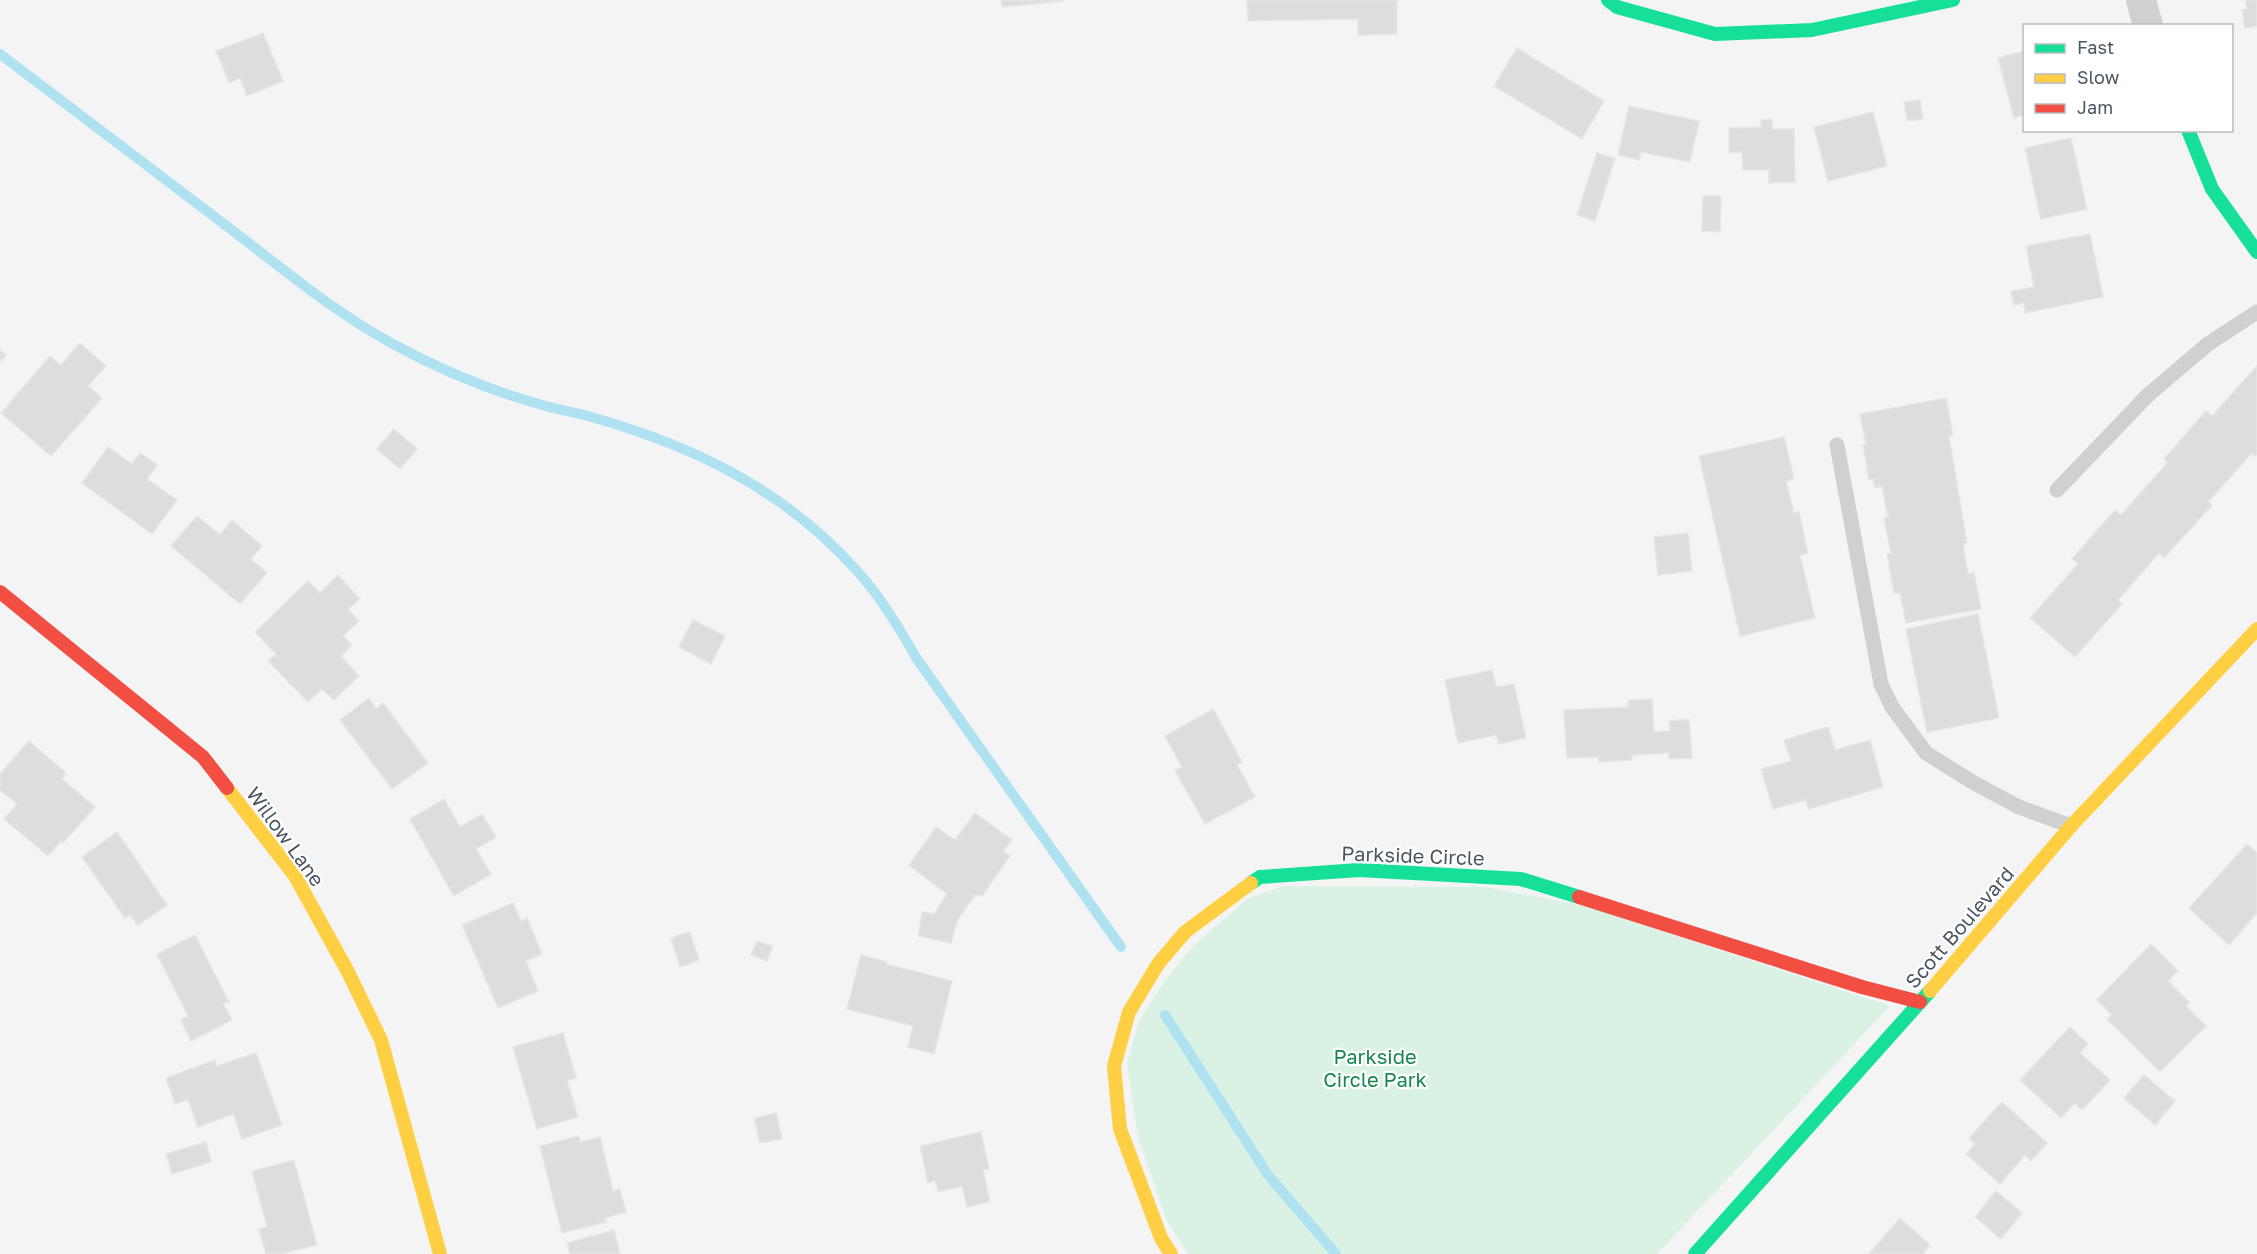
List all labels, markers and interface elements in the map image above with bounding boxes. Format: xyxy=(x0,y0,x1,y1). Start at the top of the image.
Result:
legend xyxy=(2023,24,2233,132)
text: Fast xyxy=(2077,36,2114,58)
text: Slow xyxy=(2077,66,2120,88)
text: Jam xyxy=(2077,96,2113,118)
street label: Willow Lane xyxy=(242,782,330,890)
street label: Parkside Circle xyxy=(1341,841,1485,869)
street label: Scott Boulevard xyxy=(1900,861,2018,993)
park label: Parkside Circle Park xyxy=(1323,1044,1427,1091)

